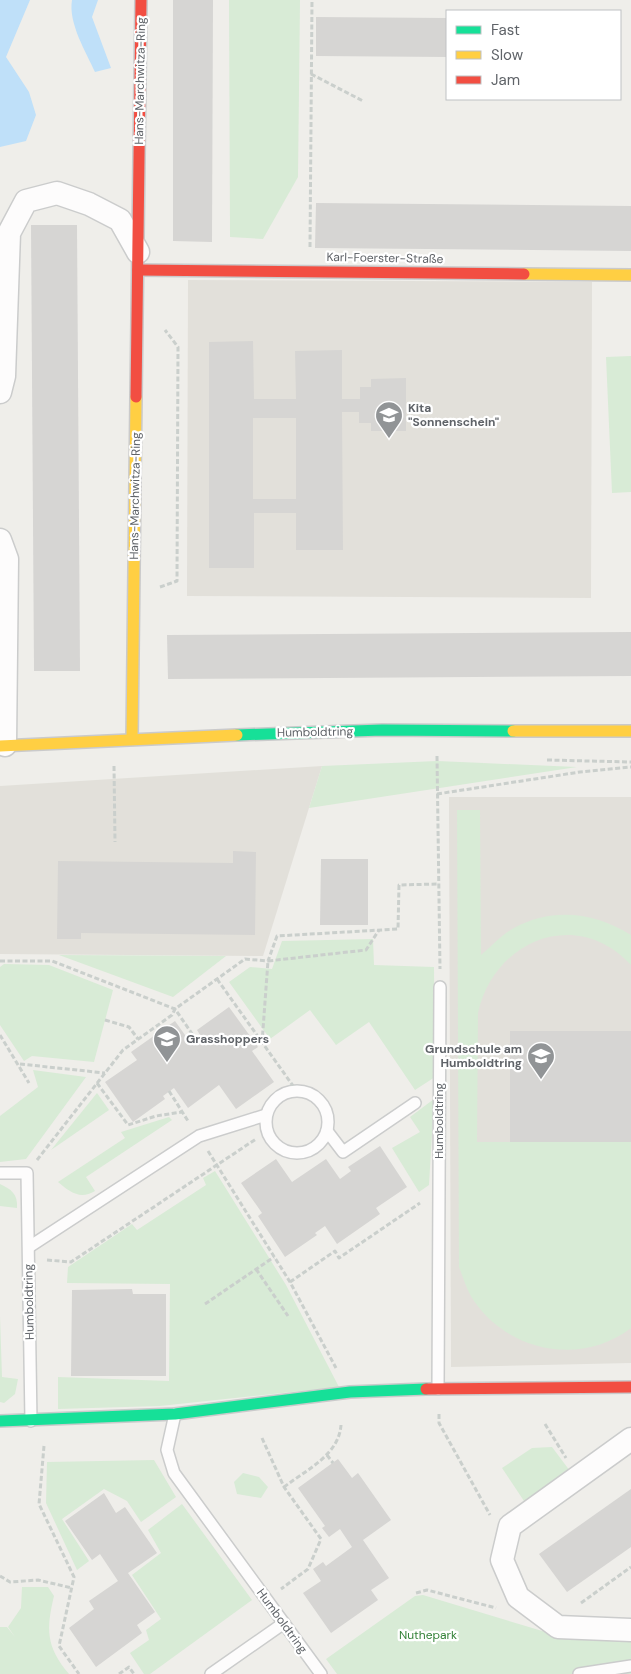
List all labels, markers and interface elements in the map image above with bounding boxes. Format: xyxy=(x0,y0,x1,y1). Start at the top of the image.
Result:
legend xyxy=(446,10,621,100)
street label: Hans-Marchwitza-Ring xyxy=(131,17,149,145)
text: Fast xyxy=(491,20,520,40)
text: Slow xyxy=(491,45,524,65)
text: Jam xyxy=(491,70,520,90)
street label: Karl-Foerster-Straße xyxy=(327,249,444,267)
school or university icon: Kita "Sonnenschein" xyxy=(374,400,404,439)
place label: Kita "Sonnenschein" xyxy=(408,400,499,430)
street label: Hans-Marchwitza-Ring xyxy=(126,432,144,560)
street label: Humboldtring xyxy=(277,723,354,741)
school or university icon: Grasshoppers xyxy=(152,1024,182,1063)
place label: Grasshoppers xyxy=(186,1031,269,1047)
place label: Grundschule am Humboldtring xyxy=(425,1041,522,1071)
school or university icon: Grundschule am Humboldtring xyxy=(526,1041,556,1080)
street label: Humboldtring xyxy=(431,1083,447,1159)
street label: Humboldtring xyxy=(20,1263,38,1340)
street label: Humboldtring xyxy=(253,1585,311,1657)
park label: Nuthepark xyxy=(399,1627,457,1643)

